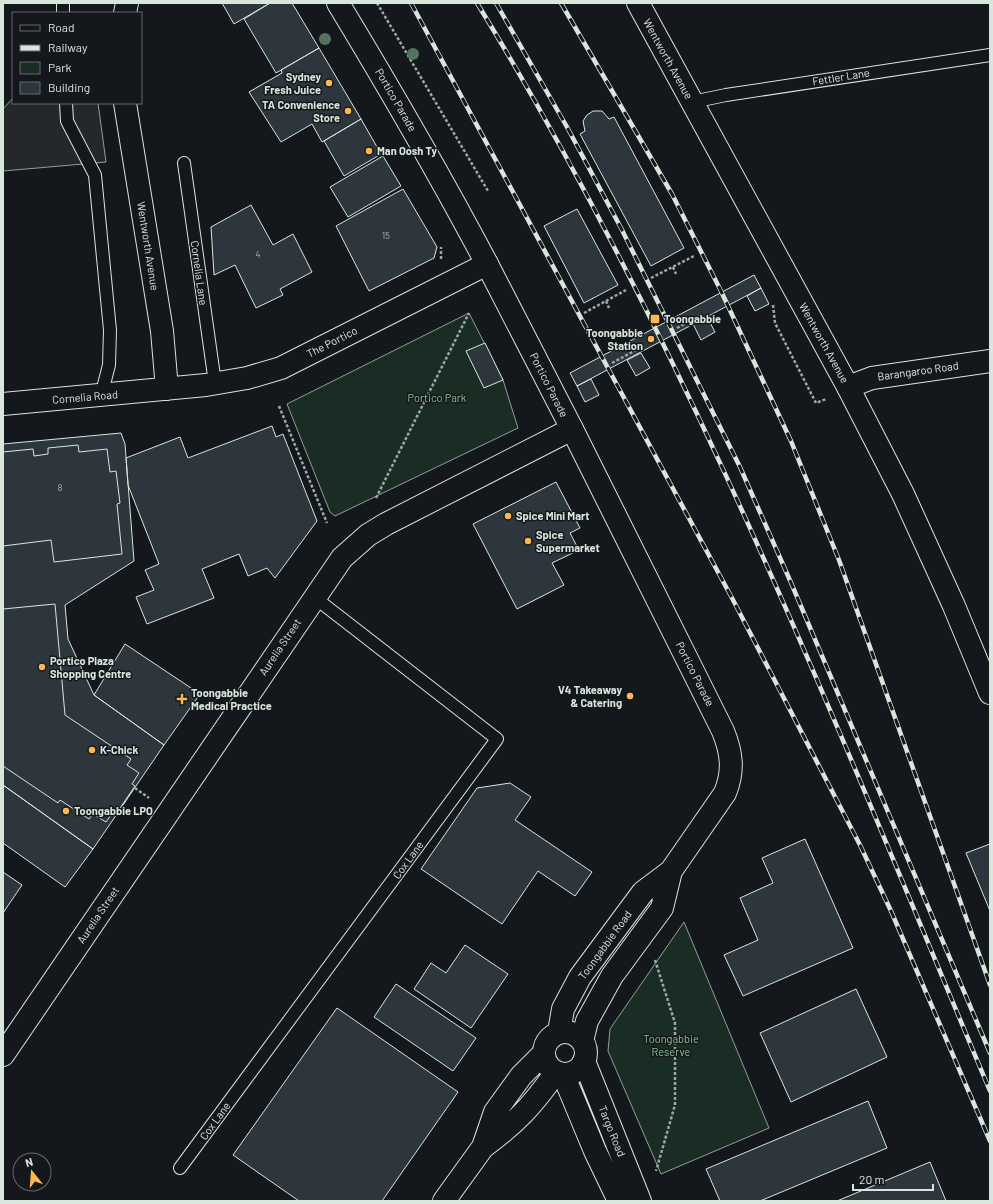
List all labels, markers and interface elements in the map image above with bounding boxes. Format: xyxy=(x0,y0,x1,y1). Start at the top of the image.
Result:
legend xyxy=(12,12,142,104)
street label: Wentworth Avenue xyxy=(641,16,696,101)
text: Road xyxy=(48,20,75,34)
text: Railway xyxy=(48,40,88,54)
text: Park xyxy=(48,60,72,74)
street label: Portico Parade xyxy=(373,66,420,134)
street label: Fettler Lane xyxy=(811,66,871,87)
place label: Sydney Fresh Juice xyxy=(264,70,321,96)
marker: Sydney Fresh Juice xyxy=(324,78,334,88)
text: Building xyxy=(48,80,90,94)
place label: TA Convenience Store xyxy=(262,98,340,124)
marker: TA Convenience Store xyxy=(343,106,353,116)
place label: Man Oosh Ty xyxy=(377,144,437,157)
marker: Man Oosh Ty xyxy=(364,146,374,156)
street label: Wentworth Avenue xyxy=(135,201,162,291)
house number: 15 xyxy=(382,230,390,241)
street label: Cornelia Lane xyxy=(189,240,210,306)
house number: 4 xyxy=(256,249,261,260)
street label: Wentworth Avenue xyxy=(797,300,852,385)
place label: Toongabbie xyxy=(664,312,721,325)
marker: Toongabbie xyxy=(649,313,661,325)
street label: The Portico xyxy=(304,323,359,360)
place label: Toongabbie Station xyxy=(586,326,643,352)
marker: Toongabbie Station xyxy=(646,334,656,344)
street label: Portico Parade xyxy=(528,350,571,419)
street label: Barangaroo Road xyxy=(876,358,959,383)
street label: Cornelia Road xyxy=(52,387,118,406)
park label: Portico Park xyxy=(408,391,467,404)
house number: 8 xyxy=(58,482,63,493)
place label: Spice Mini Mart xyxy=(516,509,589,522)
marker: Spice Mini Mart xyxy=(503,511,513,521)
place label: Spice Supermarket xyxy=(536,528,600,554)
marker: Spice Supermarket xyxy=(523,536,533,546)
street label: Aurelia Street xyxy=(256,616,303,678)
street label: Portico Parade xyxy=(674,639,717,708)
place label: Portico Plaza Shopping Centre xyxy=(50,654,131,680)
marker: Portico Plaza Shopping Centre xyxy=(37,662,47,672)
place label: V4 Takeaway & Catering xyxy=(558,683,622,709)
place label: Toongabbie Medical Practice xyxy=(191,686,272,712)
marker: V4 Takeaway & Catering xyxy=(625,691,635,701)
marker: Toongabbie Medical Practice xyxy=(176,693,188,705)
place label: K-Chick xyxy=(100,743,138,756)
marker: K-Chick xyxy=(87,745,97,755)
place label: Toongabbie LPO xyxy=(74,804,153,817)
marker: Toongabbie LPO xyxy=(61,806,71,816)
street label: Cox Lane xyxy=(390,838,426,881)
street label: Aurelia Street xyxy=(74,884,121,946)
street label: Toongabbie Road xyxy=(575,908,634,982)
park label: Toongabbie Reserve xyxy=(643,1032,699,1058)
street label: Cox Lane xyxy=(197,1099,233,1142)
street label: Targo Road xyxy=(596,1103,629,1158)
north arrow xyxy=(12,1152,52,1192)
text: N xyxy=(24,1155,34,1169)
scale bar xyxy=(853,1166,933,1192)
text: 20 m xyxy=(859,1172,885,1186)

